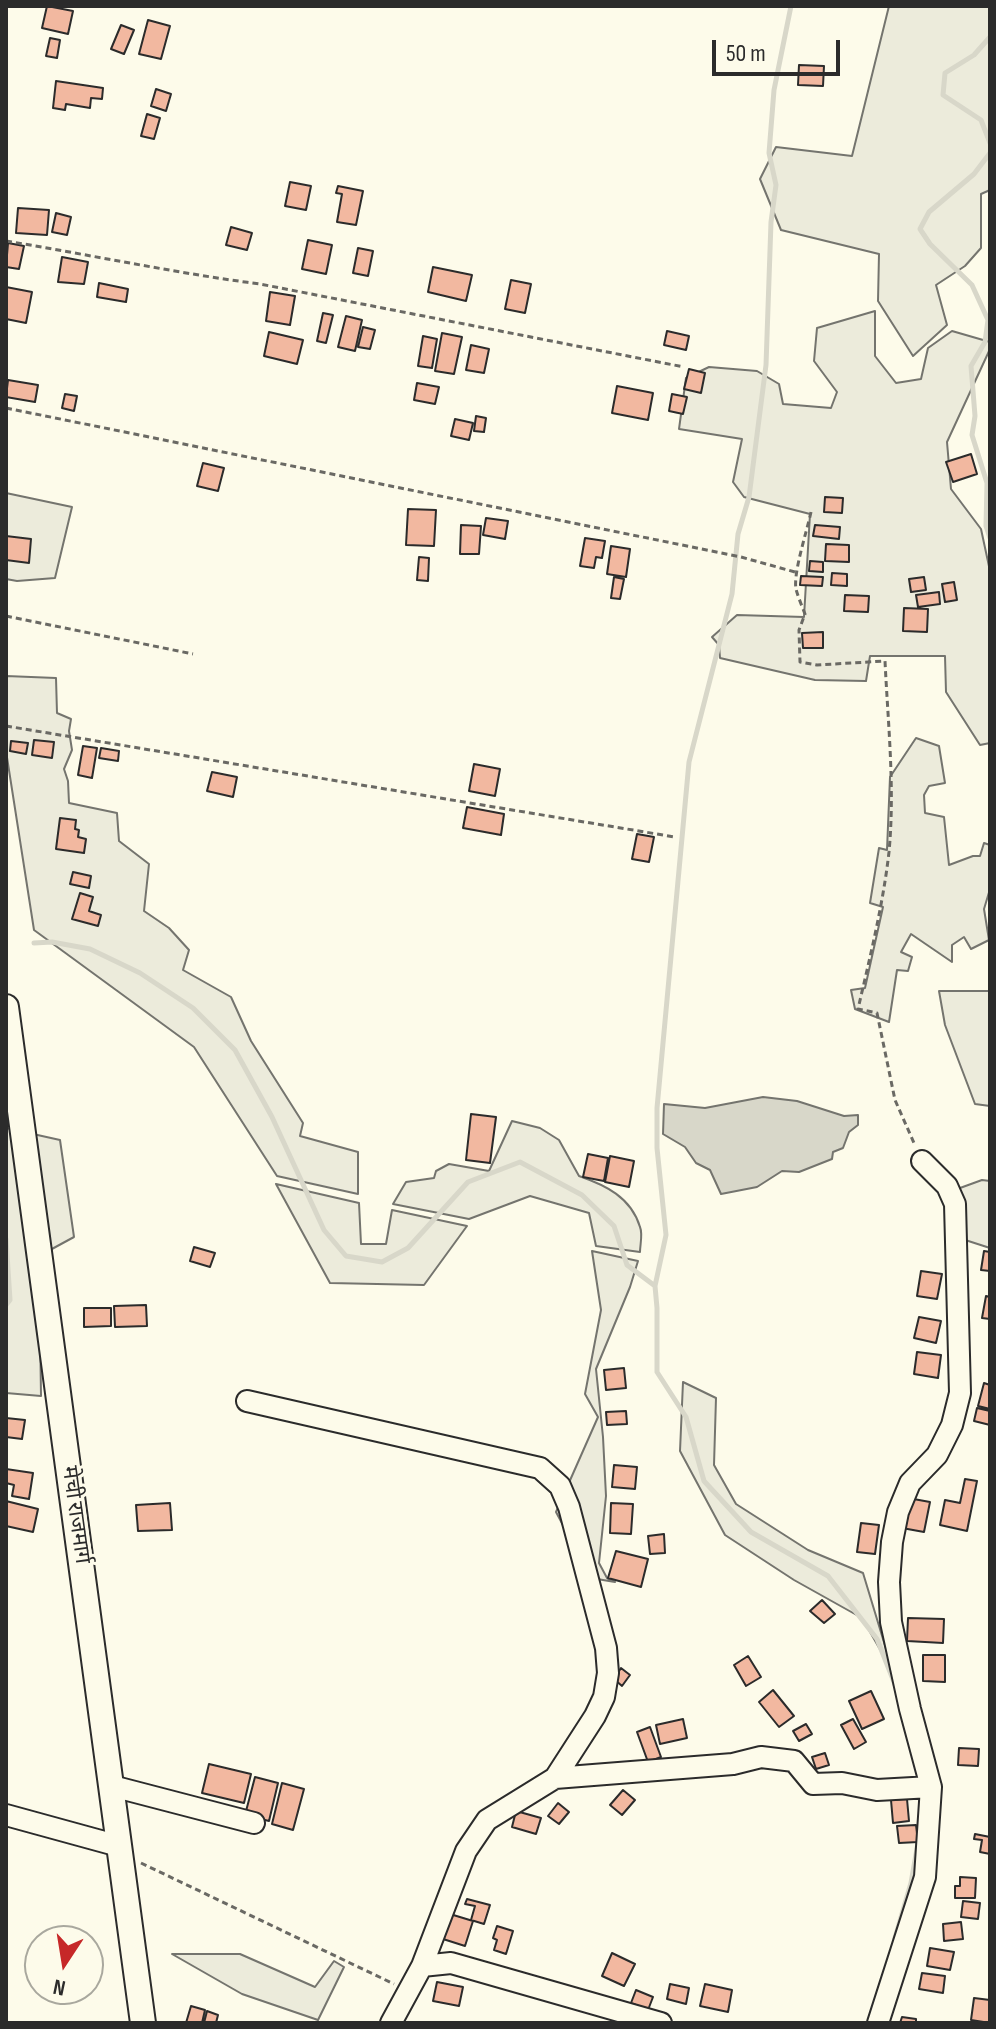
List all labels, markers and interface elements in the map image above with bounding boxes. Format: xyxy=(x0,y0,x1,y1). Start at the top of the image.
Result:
scale bar xyxy=(716,24,844,74)
text: 50 m xyxy=(726,39,766,68)
street label: मेची राजमार्ग xyxy=(55,1464,95,1566)
north arrow xyxy=(24,1925,104,2005)
text: N xyxy=(51,1973,68,2001)

